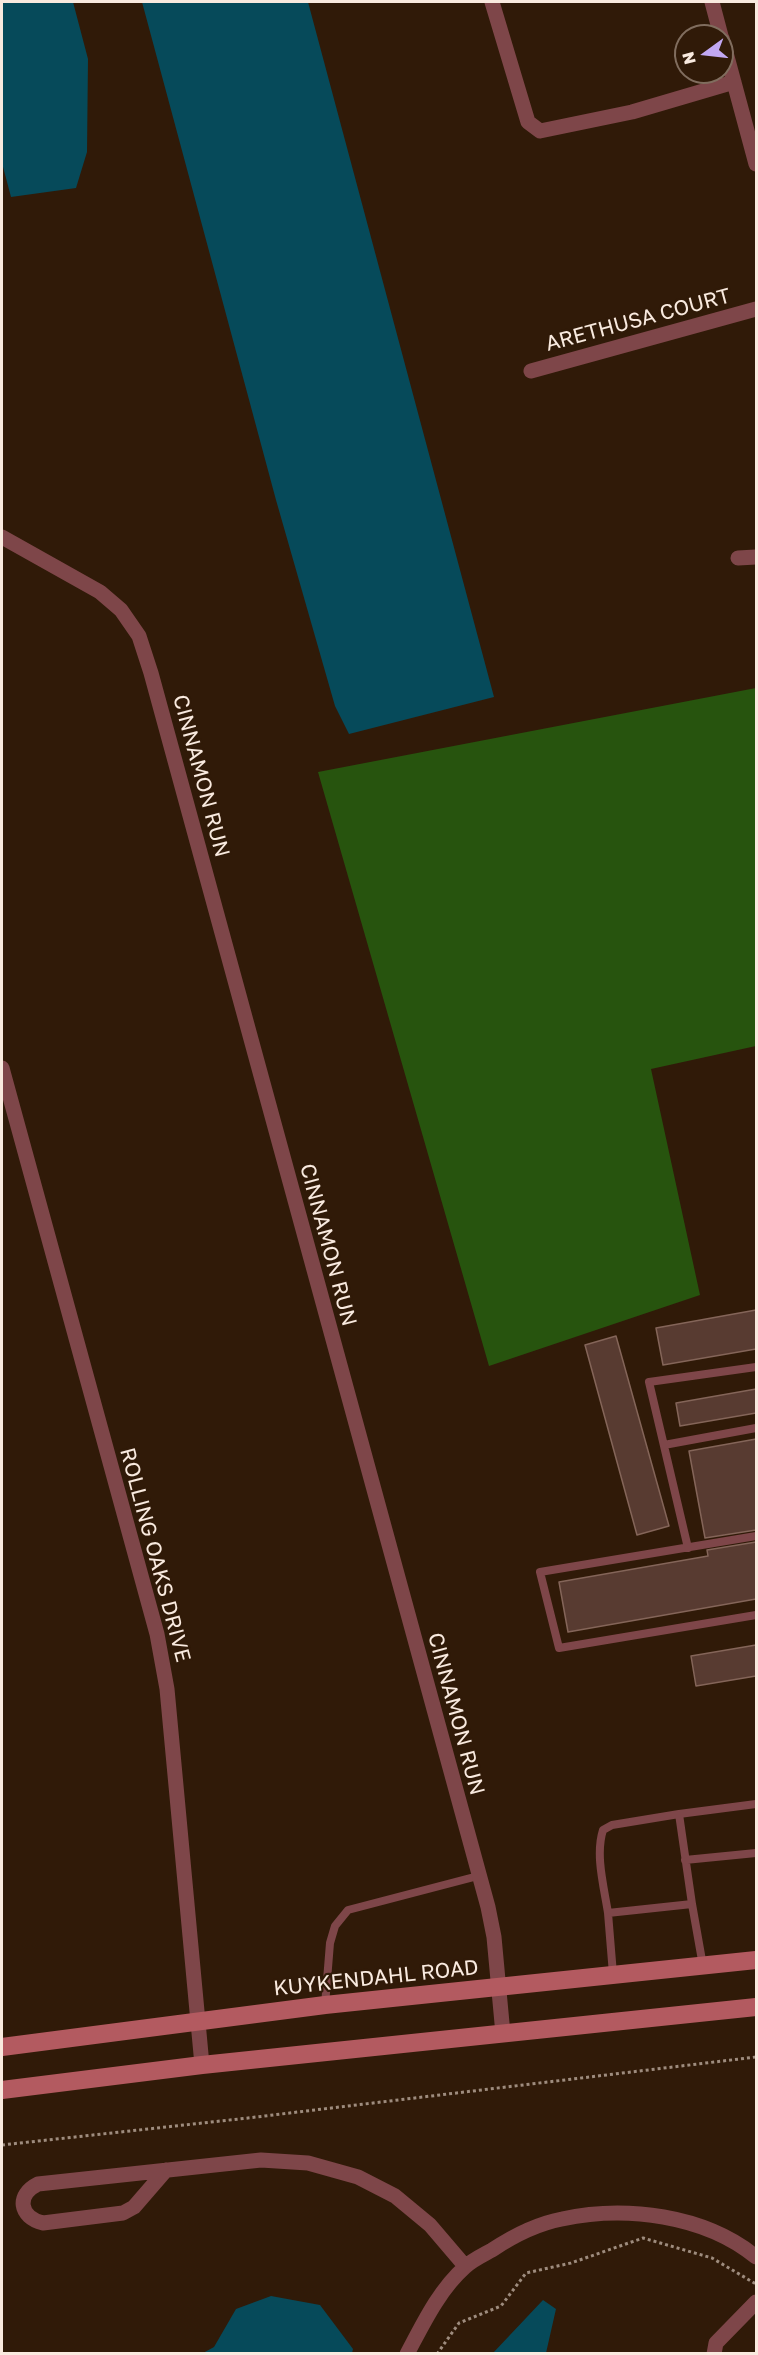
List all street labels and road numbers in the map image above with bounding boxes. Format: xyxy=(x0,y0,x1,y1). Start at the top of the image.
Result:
street label: ARETHUSA COURT xyxy=(543,283,733,357)
street label: CINNAMON RUN xyxy=(167,692,235,860)
street label: CINNAMON RUN xyxy=(294,1161,362,1329)
street label: ROLLING OAKS DRIVE xyxy=(114,1445,196,1665)
street label: CINNAMON RUN xyxy=(422,1630,490,1798)
street label: KUYKENDAHL ROAD xyxy=(272,1955,480,2001)

